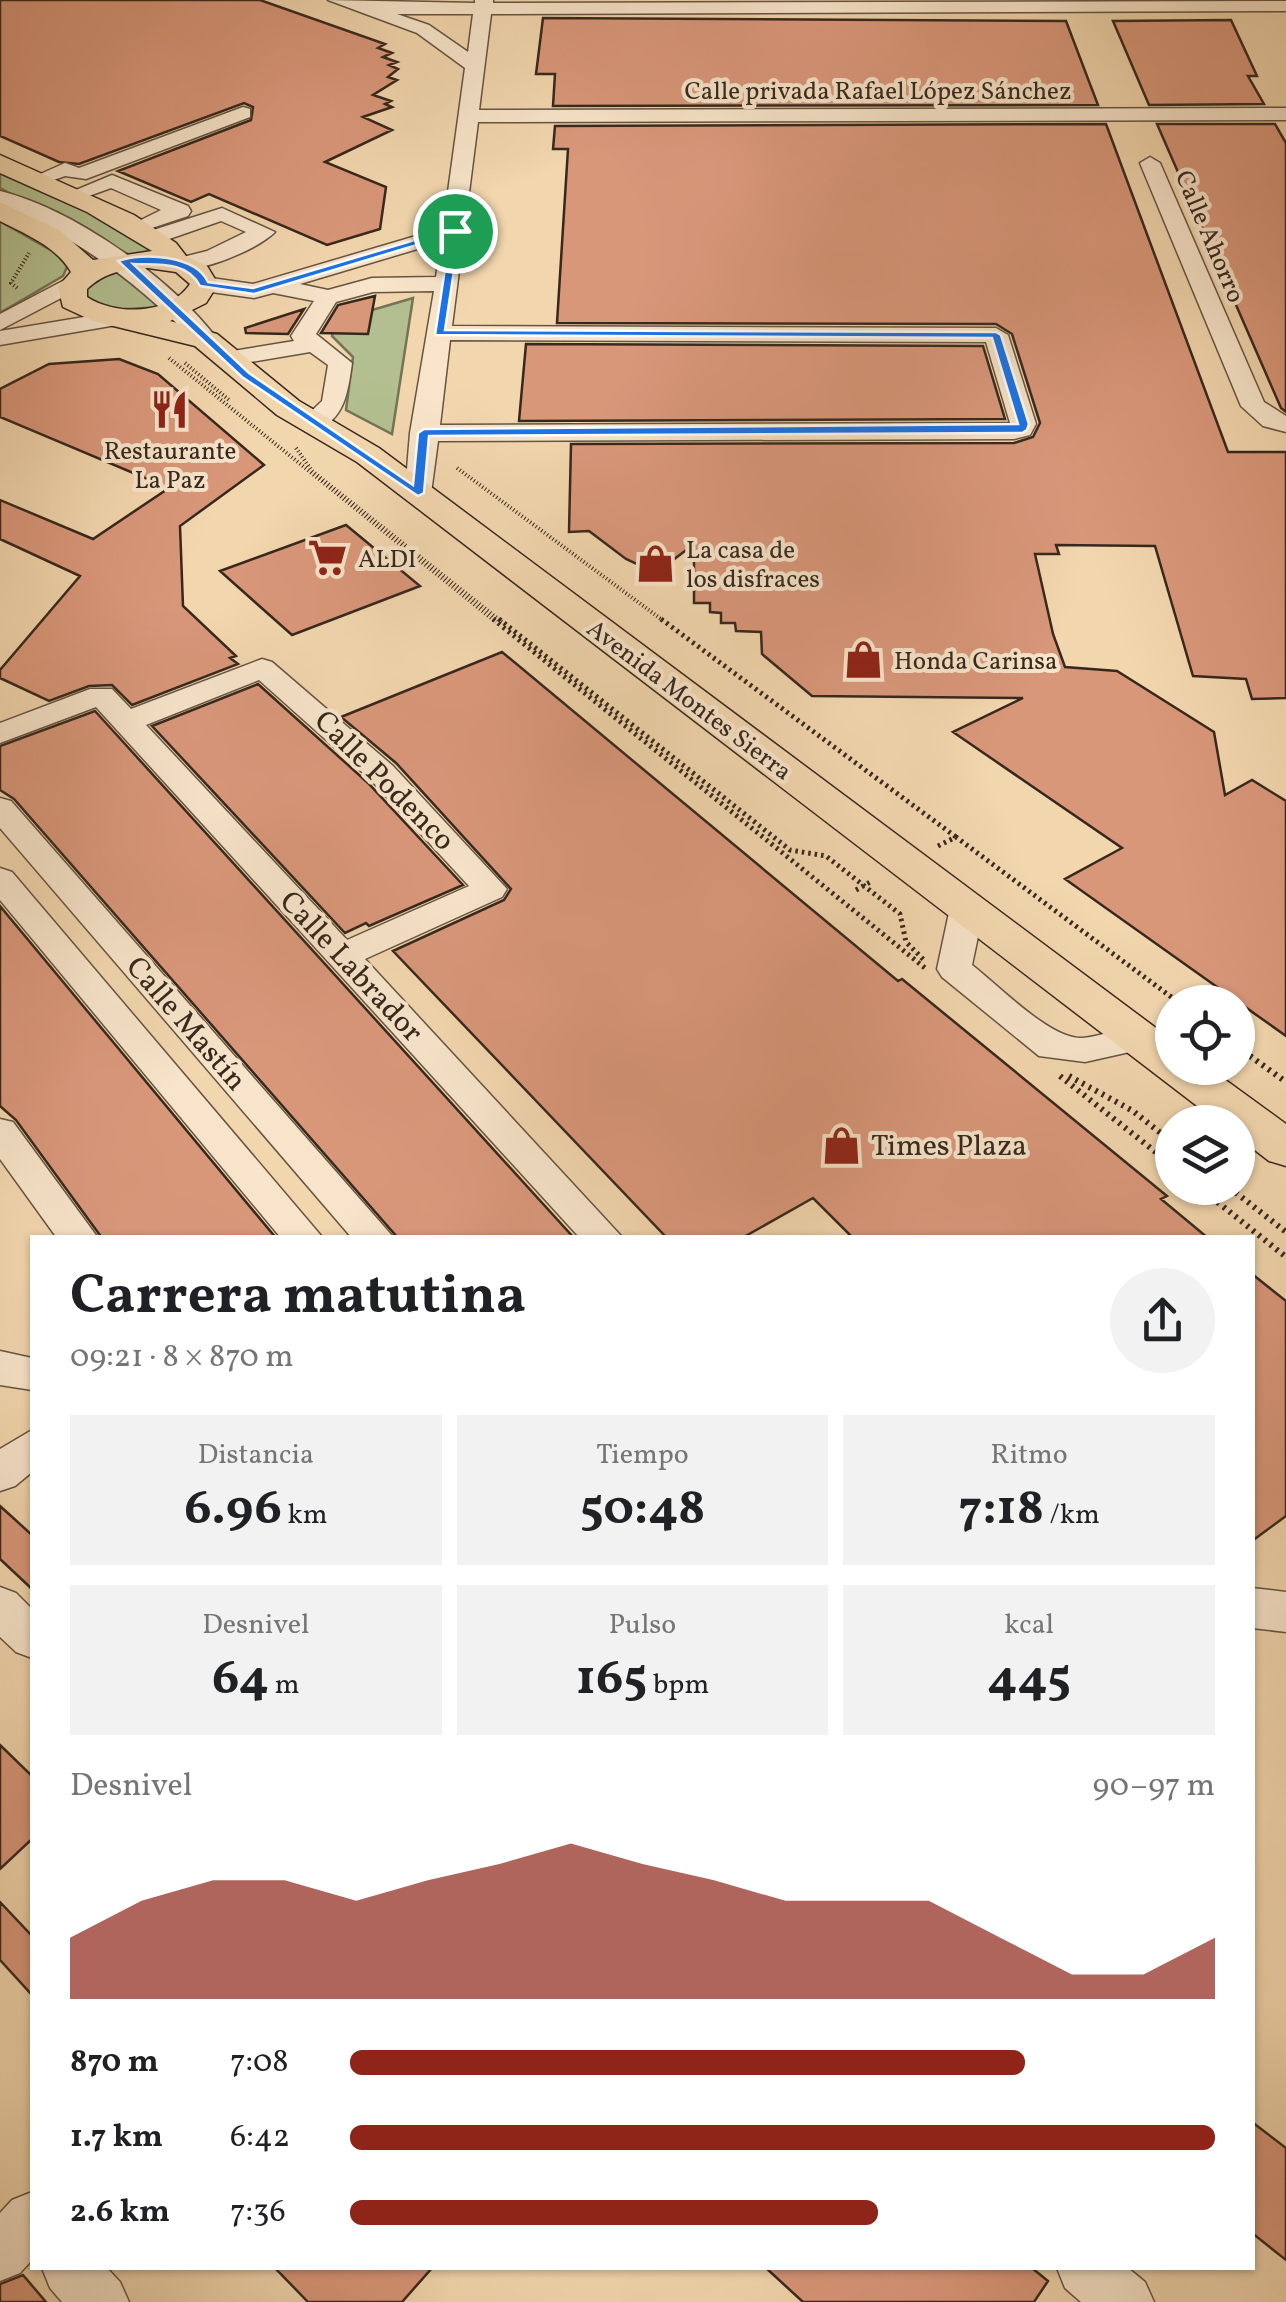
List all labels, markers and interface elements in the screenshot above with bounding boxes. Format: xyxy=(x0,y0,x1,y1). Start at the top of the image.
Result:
street label: Calle privada Rafael López Sánchez xyxy=(685,75,1071,110)
street label: Calle Ahorro xyxy=(1165,165,1252,309)
pin xyxy=(413,189,498,274)
icon: arrive xyxy=(428,204,483,259)
restaurant icon: Restaurante La Paz xyxy=(149,388,191,430)
place label: Restaurante La Paz xyxy=(104,435,236,499)
place label: La casa de los disfraces xyxy=(686,534,820,598)
supermarket icon: ALDI xyxy=(307,537,349,579)
shop icon: La casa de los disfraces xyxy=(635,542,677,584)
place label: ALDI xyxy=(358,543,417,578)
street label: Avenida Montes Sierra xyxy=(579,612,798,790)
shop icon: Honda Carinsa xyxy=(843,639,885,681)
place label: Honda Carinsa xyxy=(894,645,1057,680)
street label: Calle Podenco xyxy=(304,702,463,861)
street label: Calle Labrador xyxy=(269,882,432,1053)
street label: Calle Mastín xyxy=(115,948,256,1101)
map controls xyxy=(1155,985,1255,1205)
button: locate xyxy=(1155,985,1255,1085)
button: layers xyxy=(1155,1105,1255,1205)
shop icon: Times Plaza xyxy=(820,1124,862,1166)
place label: Times Plaza xyxy=(871,1126,1027,1168)
text: Carrera matutina xyxy=(70,1260,526,1336)
button: share xyxy=(1110,1268,1215,1373)
text: 09:21 · 8 × 870 m xyxy=(70,1336,294,1380)
text: Distancia xyxy=(198,1436,314,1475)
text: Tiempo xyxy=(596,1436,689,1475)
text: Ritmo xyxy=(991,1436,1068,1475)
text: 6.96 xyxy=(184,1475,282,1545)
text: 50:48 xyxy=(580,1475,705,1545)
text: 7:18 xyxy=(958,1475,1044,1545)
text: km xyxy=(282,1496,327,1535)
text: /km xyxy=(1044,1496,1100,1535)
text: Desnivel xyxy=(202,1606,309,1645)
text: Pulso xyxy=(609,1606,676,1645)
text: kcal xyxy=(1004,1606,1054,1645)
text: 64 xyxy=(212,1645,269,1715)
text: 165 xyxy=(576,1645,647,1715)
text: 445 xyxy=(987,1645,1071,1715)
text: m xyxy=(269,1666,300,1705)
text: bpm xyxy=(647,1666,709,1705)
text: Desnivel xyxy=(70,1765,192,1809)
text: 90–97 m xyxy=(1093,1765,1215,1809)
text: 870 m xyxy=(70,2041,159,2085)
text: 7:08 xyxy=(230,2041,289,2085)
text: 1.7 km xyxy=(70,2116,163,2160)
text: 6:42 xyxy=(230,2116,290,2160)
text: 2.6 km xyxy=(70,2191,170,2235)
text: 7:36 xyxy=(230,2191,286,2235)

